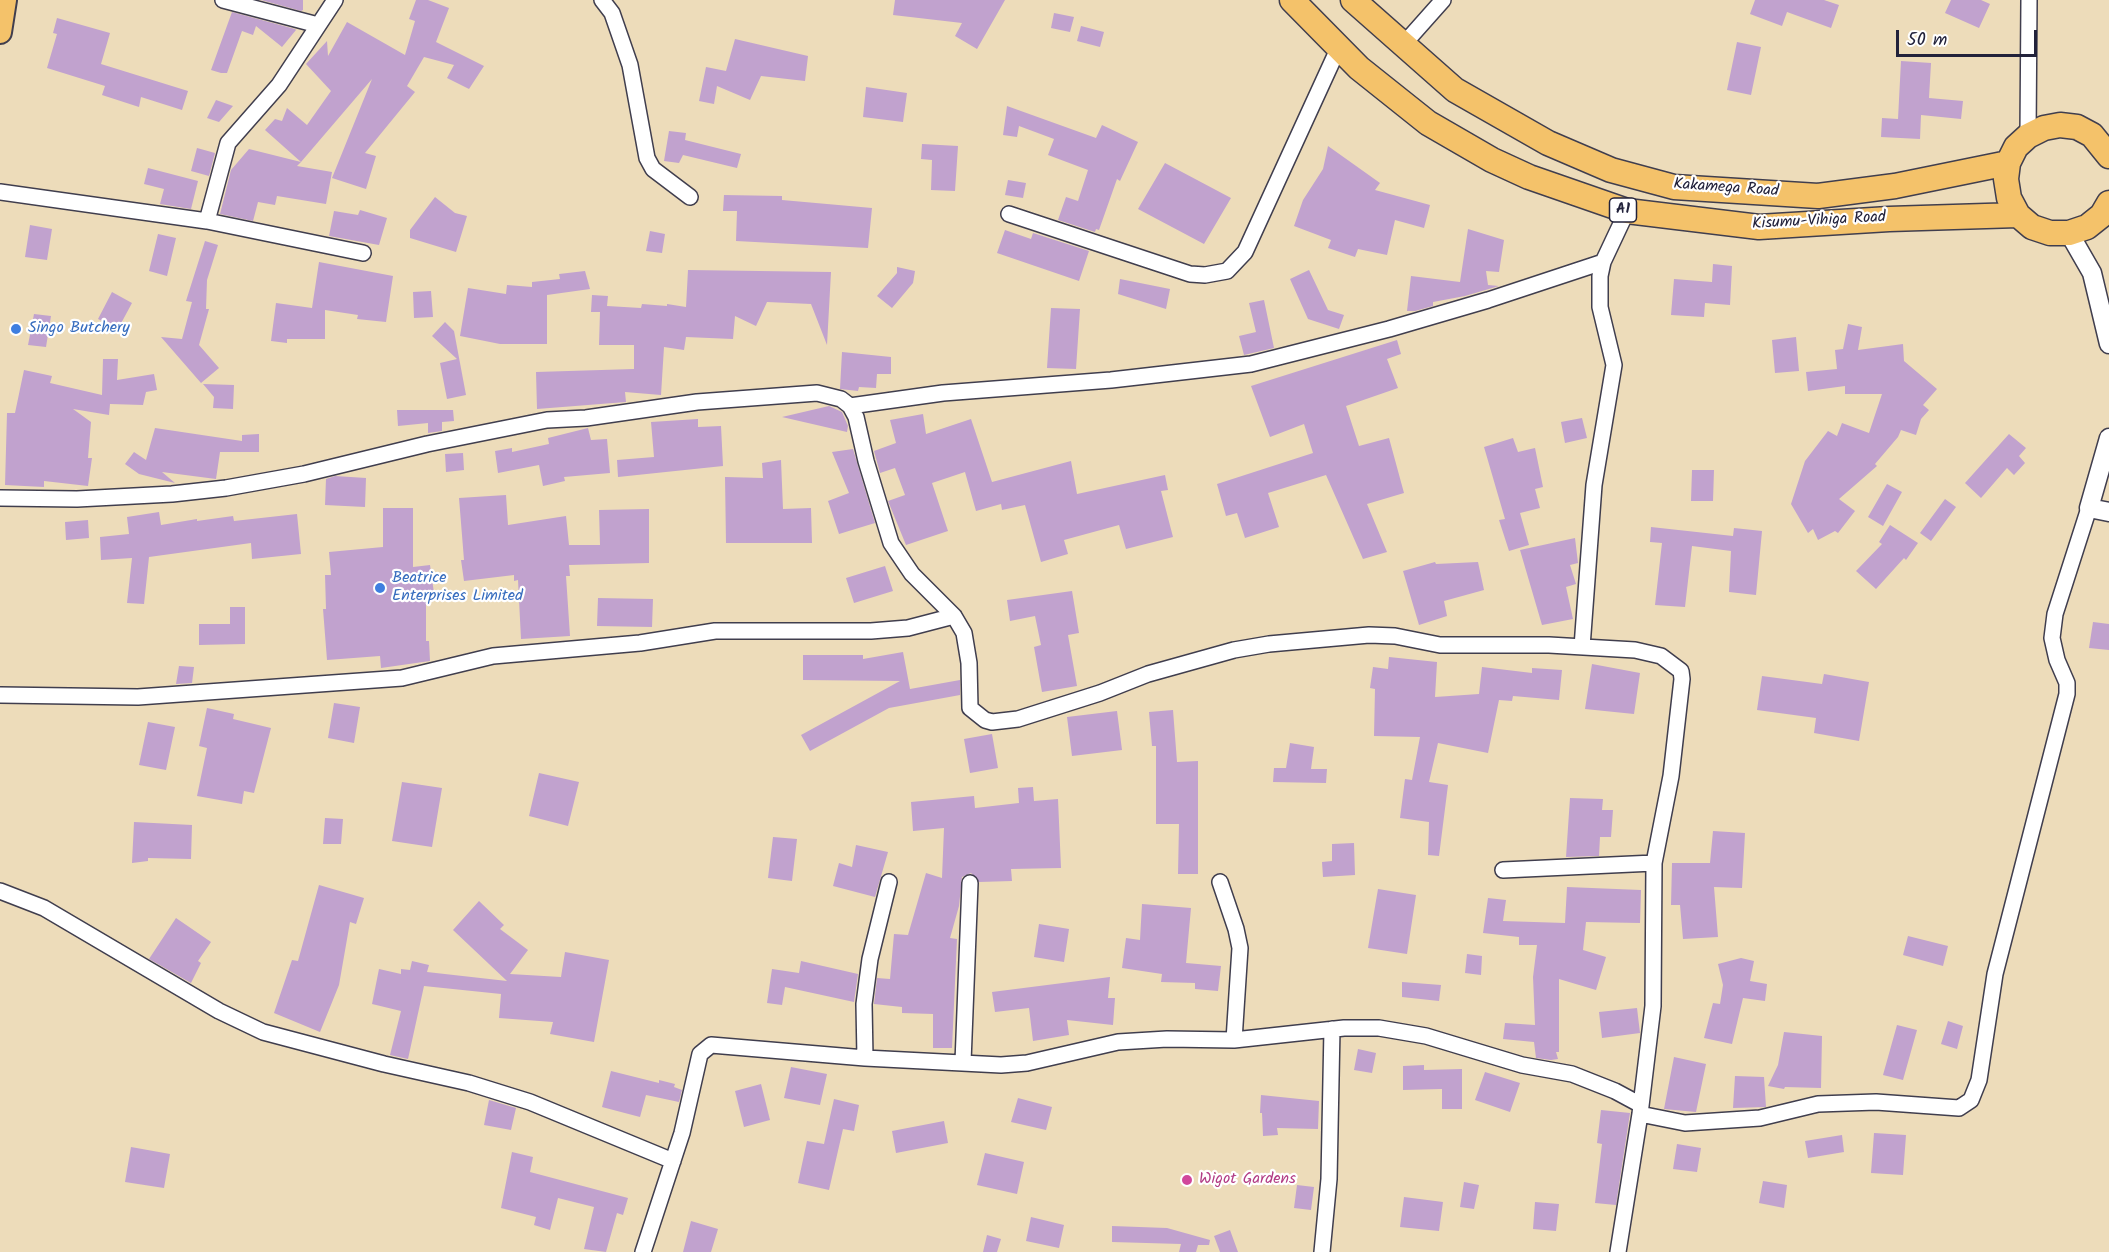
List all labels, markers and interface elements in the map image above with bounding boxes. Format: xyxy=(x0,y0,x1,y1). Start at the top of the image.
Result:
scale bar xyxy=(1899,18,2040,56)
text: 50 m xyxy=(1907,26,1947,55)
street label: Kakamega Road xyxy=(1673,176,1779,202)
road number: A1 xyxy=(1610,198,1636,222)
street label: Kisumu-Vihiga Road xyxy=(1752,209,1886,235)
place label: Singo Butchery xyxy=(28,319,130,339)
marker: Singo Butchery xyxy=(9,322,23,336)
place label: Beatrice Enterprises Limited xyxy=(392,569,523,607)
marker: Beatrice Enterprises Limited xyxy=(373,581,387,595)
place label: Wigot Gardens xyxy=(1199,1170,1296,1190)
marker: Wigot Gardens xyxy=(1180,1173,1194,1187)

